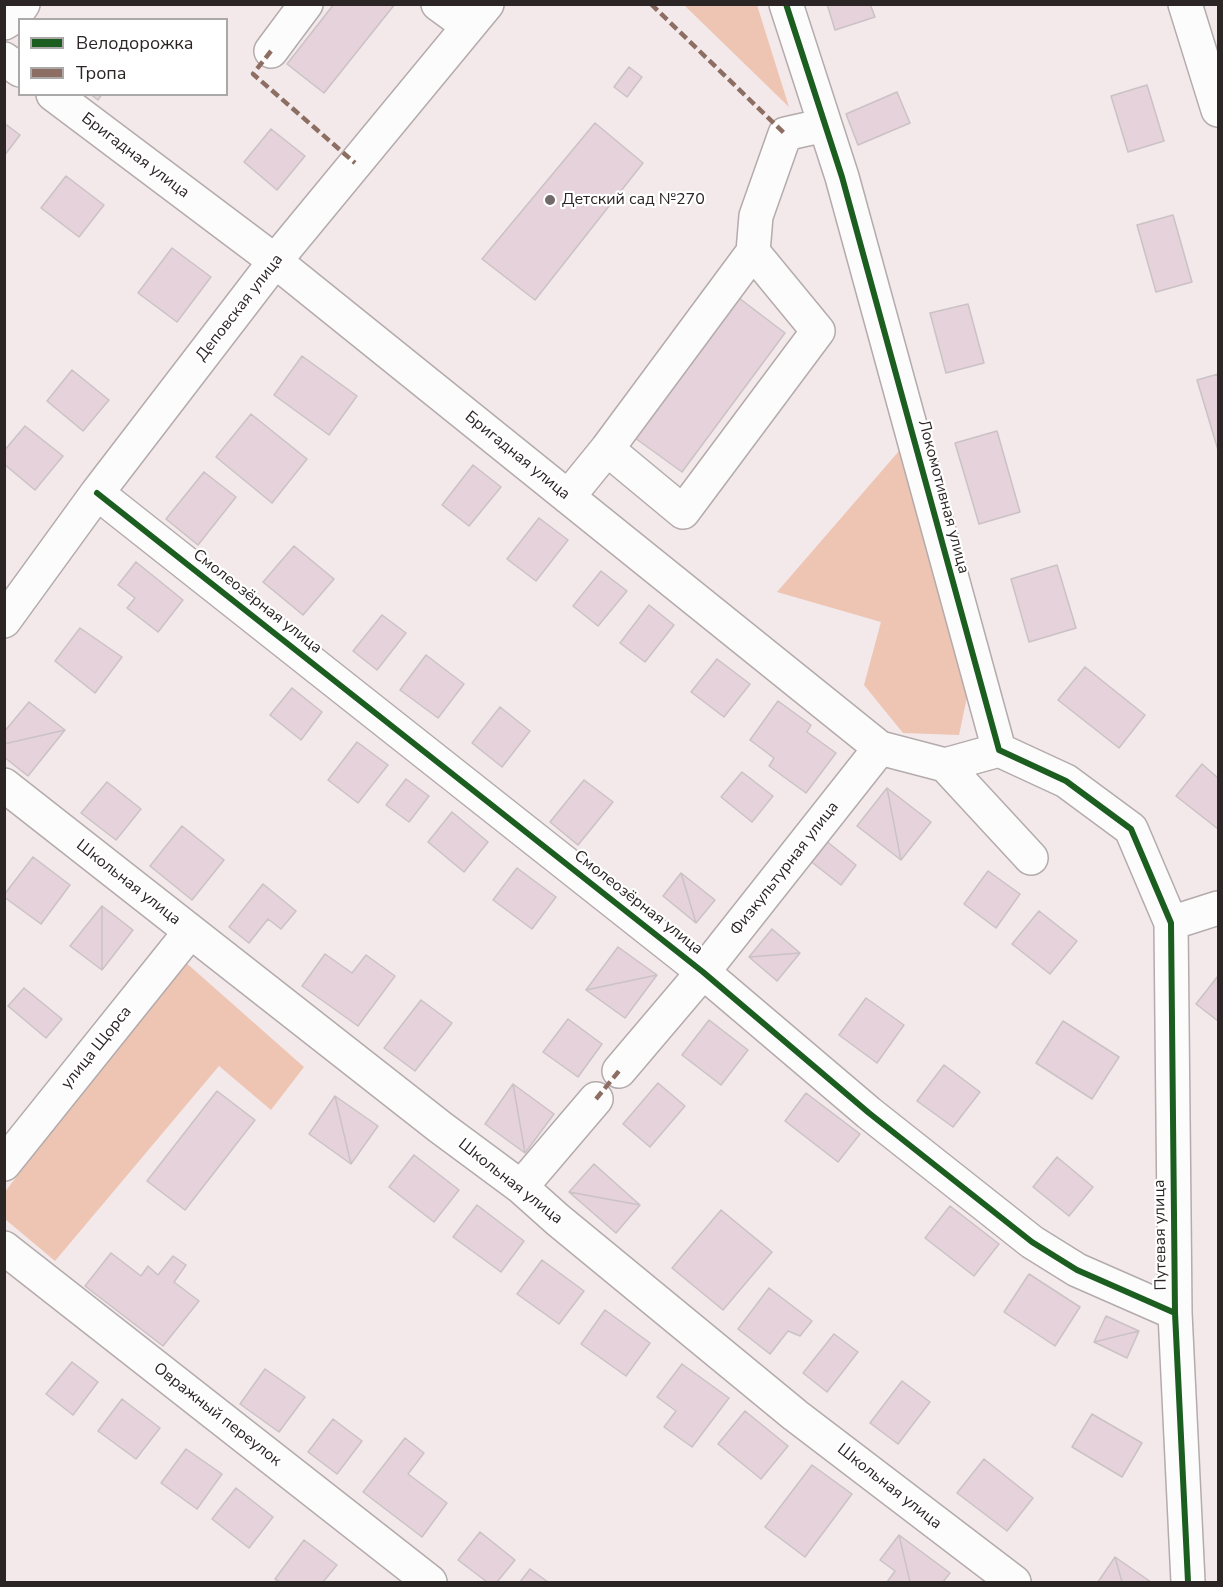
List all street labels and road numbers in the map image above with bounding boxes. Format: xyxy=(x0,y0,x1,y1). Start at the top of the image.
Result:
street label: Бригадная улица xyxy=(77,109,193,203)
street label: Деповская улица xyxy=(192,251,288,365)
street label: Бригадная улица xyxy=(461,408,573,504)
street label: Локомотивная улица xyxy=(913,418,973,576)
street label: Смолеозёрная улица xyxy=(189,546,325,658)
street label: Физкультурная улица xyxy=(727,798,843,940)
street label: Школьная улица xyxy=(72,836,184,930)
street label: Смолеозёрная улица xyxy=(570,847,706,959)
street label: улица Щорса xyxy=(58,1003,136,1093)
street label: Школьная улица xyxy=(454,1135,566,1229)
street label: Путевая улица xyxy=(1150,1179,1172,1291)
street label: Овражный переулок xyxy=(149,1359,285,1471)
street label: Школьная улица xyxy=(833,1440,945,1534)

